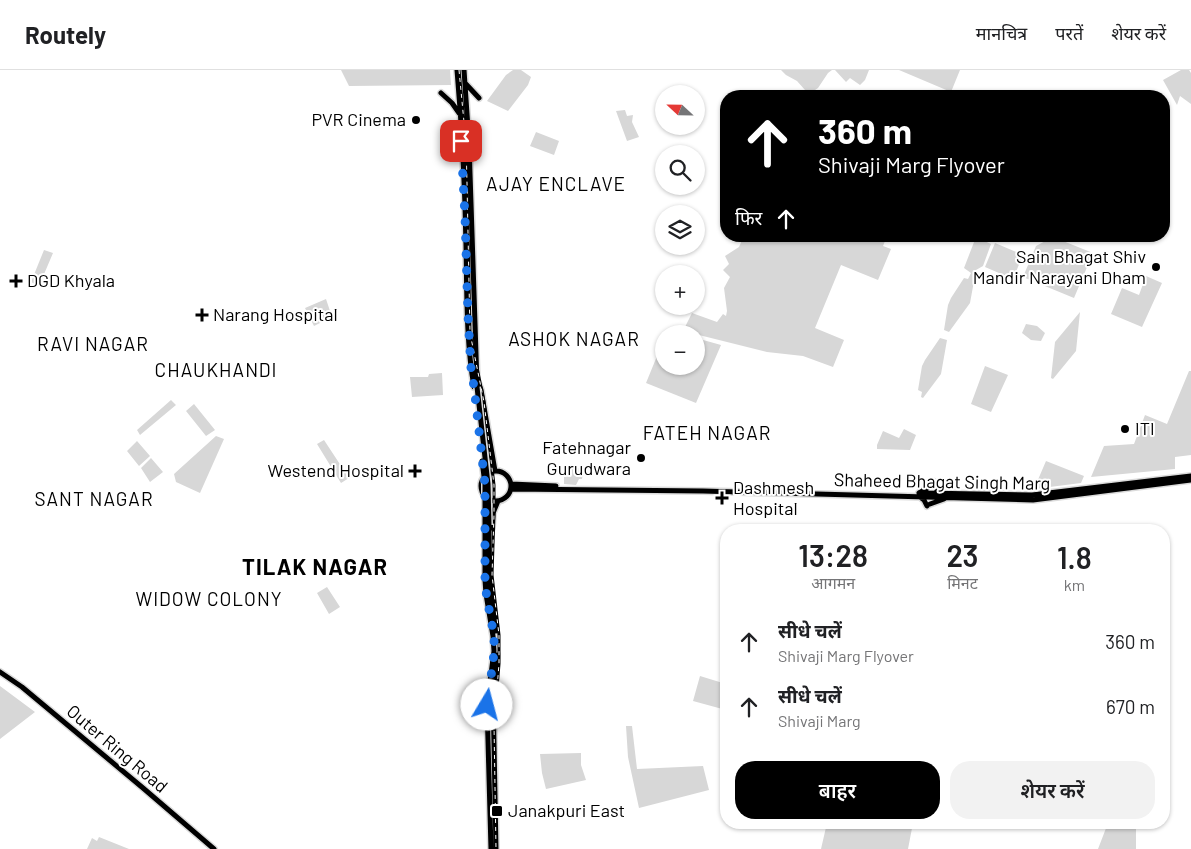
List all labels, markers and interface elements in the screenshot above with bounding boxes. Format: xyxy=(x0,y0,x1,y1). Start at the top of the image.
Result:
text: Routely xyxy=(25,20,106,49)
text: मानचित्र xyxy=(976,22,1027,44)
text: परतें xyxy=(1055,22,1083,44)
text: शेयर करें xyxy=(1111,22,1166,44)
north arrow xyxy=(655,85,705,135)
map controls xyxy=(655,85,705,375)
place label: PVR Cinema xyxy=(312,108,406,130)
text: 360 m xyxy=(818,109,912,151)
icon: ahead xyxy=(735,110,800,175)
marker: PVR Cinema xyxy=(410,114,422,126)
pin xyxy=(440,120,482,162)
icon: arrive xyxy=(447,127,475,155)
button: search xyxy=(655,145,705,195)
text: Shivaji Marg Flyover xyxy=(818,151,1005,177)
district label: AJAY ENCLAVE xyxy=(486,172,626,195)
button: layers xyxy=(655,205,705,255)
icon: ahead xyxy=(772,205,800,233)
text: फिर xyxy=(735,206,762,229)
place label: Sain Bhagat Shiv Mandir Narayani Dham xyxy=(973,245,1146,288)
marker: Sain Bhagat Shiv Mandir Narayani Dham xyxy=(1150,261,1162,273)
button: + xyxy=(655,265,705,315)
place label: DGD Khyala xyxy=(27,269,115,291)
marker: DGD Khyala xyxy=(9,274,23,288)
place label: Narang Hospital xyxy=(213,303,338,325)
marker: Narang Hospital xyxy=(195,308,209,322)
button: − xyxy=(655,325,705,375)
district label: ASHOK NAGAR xyxy=(508,327,640,350)
district label: RAVI NAGAR xyxy=(37,332,149,355)
district label: CHAUKHANDI xyxy=(155,358,277,381)
place label: ITI xyxy=(1135,417,1155,439)
district label: FATEH NAGAR xyxy=(643,421,771,444)
marker: ITI xyxy=(1119,423,1131,435)
place label: Fatehnagar Gurudwara xyxy=(542,436,631,479)
marker: Fatehnagar Gurudwara xyxy=(635,452,647,464)
place label: Westend Hospital xyxy=(267,459,404,481)
marker: Westend Hospital xyxy=(408,464,422,478)
street label: Shaheed Bhagat Singh Marg xyxy=(834,468,1050,494)
place label: Dashmesh Hospital xyxy=(733,476,814,519)
district label: SANT NAGAR xyxy=(34,487,154,510)
marker: Dashmesh Hospital xyxy=(715,491,729,505)
text: 13:28 xyxy=(798,537,868,573)
text: 23 xyxy=(946,537,979,573)
text: 1.8 xyxy=(1057,539,1092,575)
district label: TILAK NAGAR xyxy=(242,553,388,579)
text: आगमन xyxy=(811,573,855,592)
text: मिनट xyxy=(947,573,978,592)
text: km xyxy=(1064,575,1085,594)
district label: WIDOW COLONY xyxy=(136,587,283,610)
text: सीधे चलें xyxy=(778,619,842,642)
icon: ahead xyxy=(735,628,763,656)
text: 360 m xyxy=(1105,630,1155,653)
text: Shivaji Marg Flyover xyxy=(778,646,914,665)
position arrow xyxy=(460,678,512,730)
text: सीधे चलें xyxy=(778,684,842,707)
icon: ahead xyxy=(735,693,763,721)
text: 670 m xyxy=(1106,695,1155,718)
street label: Outer Ring Road xyxy=(63,700,173,797)
text: Shivaji Marg xyxy=(778,711,861,730)
button: बाहर xyxy=(735,761,940,819)
button: शेयर करें xyxy=(950,761,1155,819)
place label: Janakpuri East xyxy=(508,799,625,821)
marker: Janakpuri East xyxy=(490,804,504,818)

